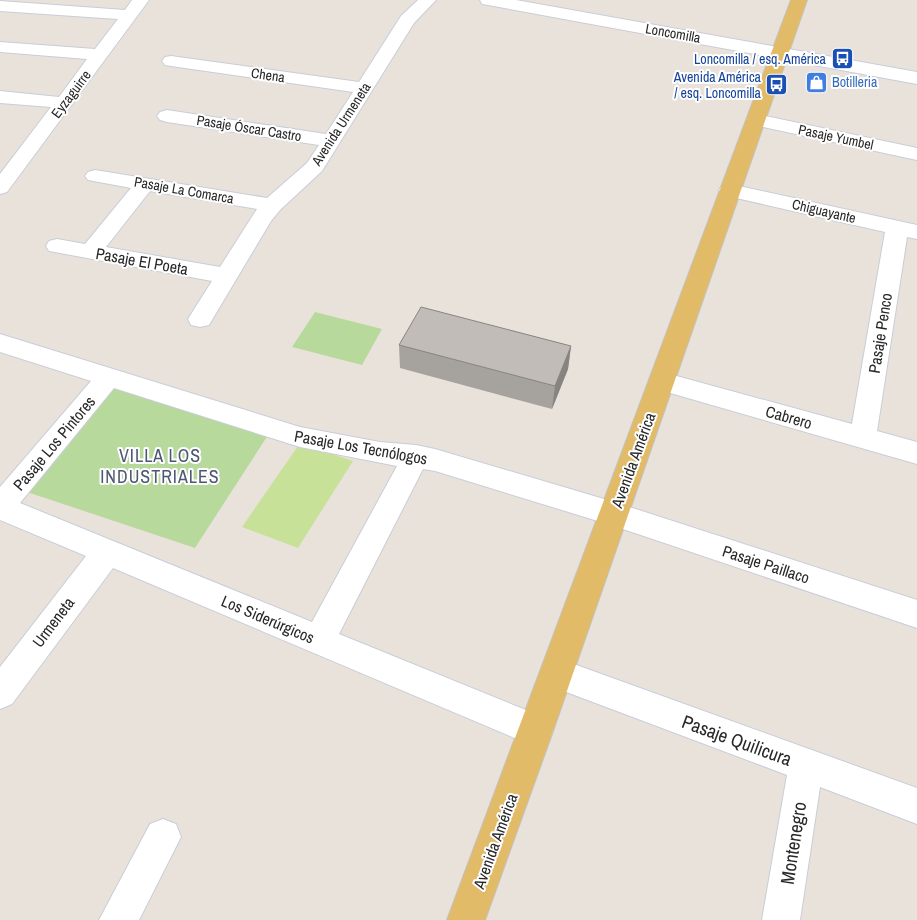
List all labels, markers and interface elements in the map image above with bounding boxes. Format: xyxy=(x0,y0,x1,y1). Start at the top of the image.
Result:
street label: Loncomilla xyxy=(644,19,702,47)
bus stop icon: Loncomilla / esq. América xyxy=(830,47,854,71)
place label: Loncomilla / esq. América xyxy=(694,50,827,68)
street label: Chena xyxy=(250,64,287,86)
street label: Eyzaguirre xyxy=(47,66,95,122)
place label: Avenida América / esq. Loncomilla xyxy=(673,68,762,102)
shop icon: Botilleria xyxy=(804,70,828,94)
bus stop icon: Avenida América / esq. Loncomilla xyxy=(765,73,789,97)
place label: Botilleria xyxy=(832,73,878,91)
street label: Avenida Urmeneta xyxy=(307,79,375,170)
street label: Pasaje Óscar Castro xyxy=(195,111,303,145)
street label: Pasaje Yumbel xyxy=(797,120,875,154)
street label: Pasaje La Comarca xyxy=(133,172,236,208)
street label: Chiguayante xyxy=(790,195,858,227)
street label: Pasaje El Poeta xyxy=(94,242,191,280)
street label: Pasaje Penco xyxy=(863,291,897,375)
street label: Pasaje Los Pintores xyxy=(8,391,100,495)
street label: Cabrero xyxy=(763,400,815,434)
street label: Avenida América xyxy=(605,409,661,512)
street label: Pasaje Los Tecnólogos xyxy=(293,424,429,470)
district label: VILLA LOS INDUSTRIALES xyxy=(100,443,220,489)
street label: Pasaje Paillaco xyxy=(720,540,812,588)
street label: Los Siderúrgicos xyxy=(218,589,318,649)
street label: Urmeneta xyxy=(27,592,80,652)
street label: Pasaje Quilicura xyxy=(678,708,796,772)
street label: Avenida América xyxy=(467,790,523,893)
street label: Montenegro xyxy=(774,800,812,886)

